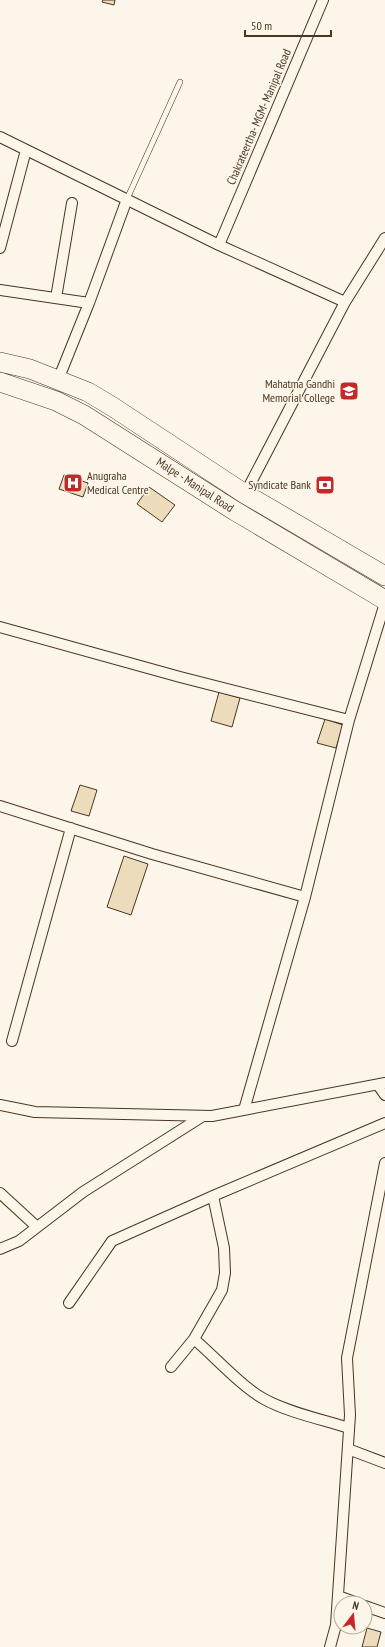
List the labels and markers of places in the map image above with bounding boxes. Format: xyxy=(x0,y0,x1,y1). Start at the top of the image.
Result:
place label: Mahatma Gandhi Memorial College xyxy=(262,376,335,405)
school or university icon: Mahatma Gandhi Memorial College xyxy=(338,380,360,402)
place label: Anugraha Medical Centre xyxy=(87,468,149,497)
hospital icon: Anugraha Medical Centre xyxy=(62,472,84,494)
bank icon: Syndicate Bank xyxy=(314,474,336,496)
place label: Syndicate Bank xyxy=(248,477,311,492)

